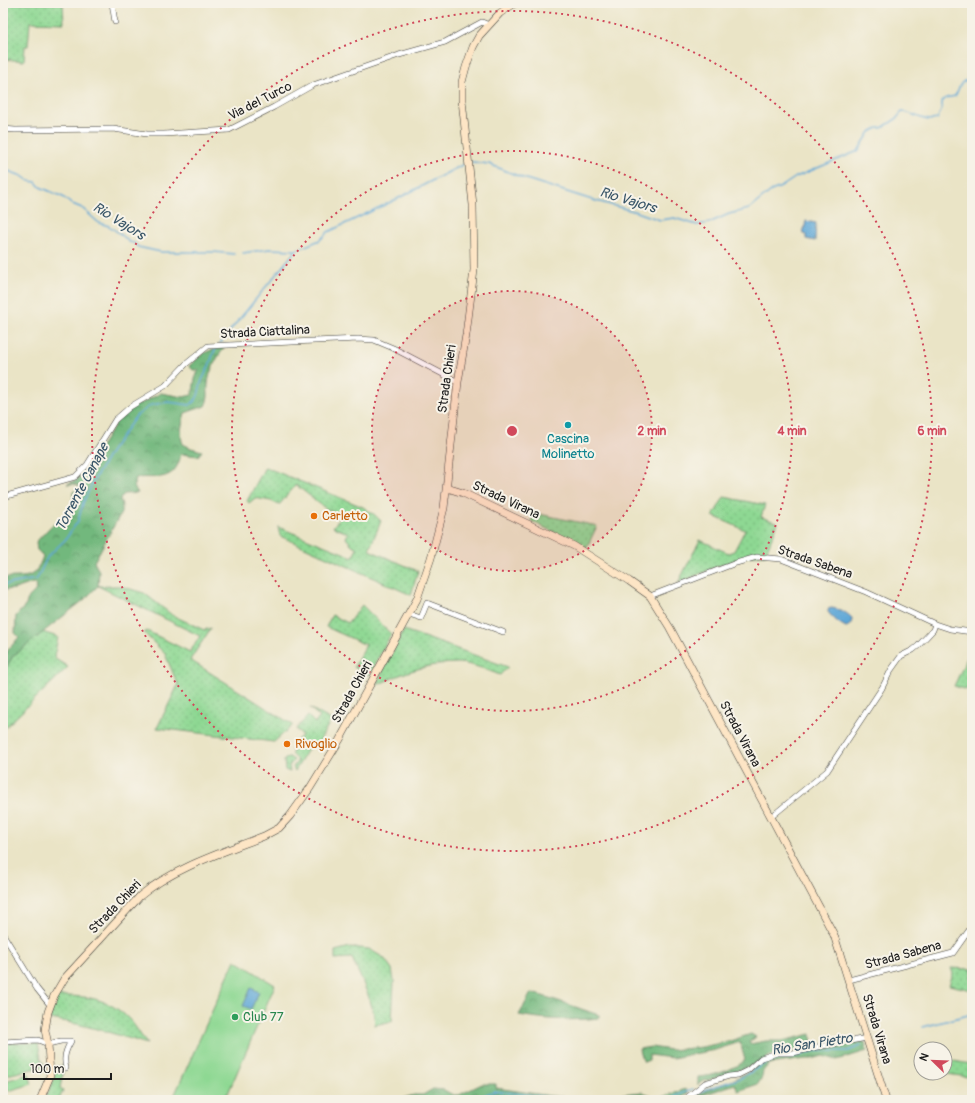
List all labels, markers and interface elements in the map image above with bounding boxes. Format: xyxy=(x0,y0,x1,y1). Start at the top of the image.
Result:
street label: Via del Turco xyxy=(225,78,295,124)
water label: Rio Vajors xyxy=(598,183,660,217)
water label: Rio Vajors xyxy=(90,198,150,245)
street label: Strada Ciattalina xyxy=(220,322,310,342)
street label: Strada Chieri xyxy=(434,344,460,414)
marker: Cascina Molinetto xyxy=(563,420,573,430)
centre of rings xyxy=(505,424,519,438)
text: 2 min xyxy=(638,424,667,439)
text: 4 min xyxy=(776,424,807,439)
text: 6 min xyxy=(917,424,947,439)
place label: Cascina Molinetto xyxy=(542,431,594,462)
water label: Torrente Canape xyxy=(52,438,113,534)
street label: Strada Virana xyxy=(470,477,542,523)
place label: Carletto xyxy=(322,508,368,524)
marker: Carletto xyxy=(309,511,319,521)
street label: Strada Sabena xyxy=(775,542,855,582)
street label: Strada Chieri xyxy=(328,658,376,726)
street label: Strada Virana xyxy=(716,698,764,770)
place label: Rivoglio xyxy=(295,736,337,752)
marker: Rivoglio xyxy=(282,739,292,749)
street label: Strada Chieri xyxy=(85,877,145,937)
street label: Strada Sabena xyxy=(863,937,943,973)
street label: Strada Virana xyxy=(859,992,895,1066)
place label: Club 77 xyxy=(243,1009,284,1025)
marker: Club 77 xyxy=(230,1012,240,1022)
water label: Rio San Pietro xyxy=(770,1029,855,1059)
north arrow xyxy=(913,1041,953,1081)
text: N xyxy=(917,1051,932,1063)
scale bar xyxy=(24,1055,111,1081)
text: 100 m xyxy=(30,1062,65,1077)

